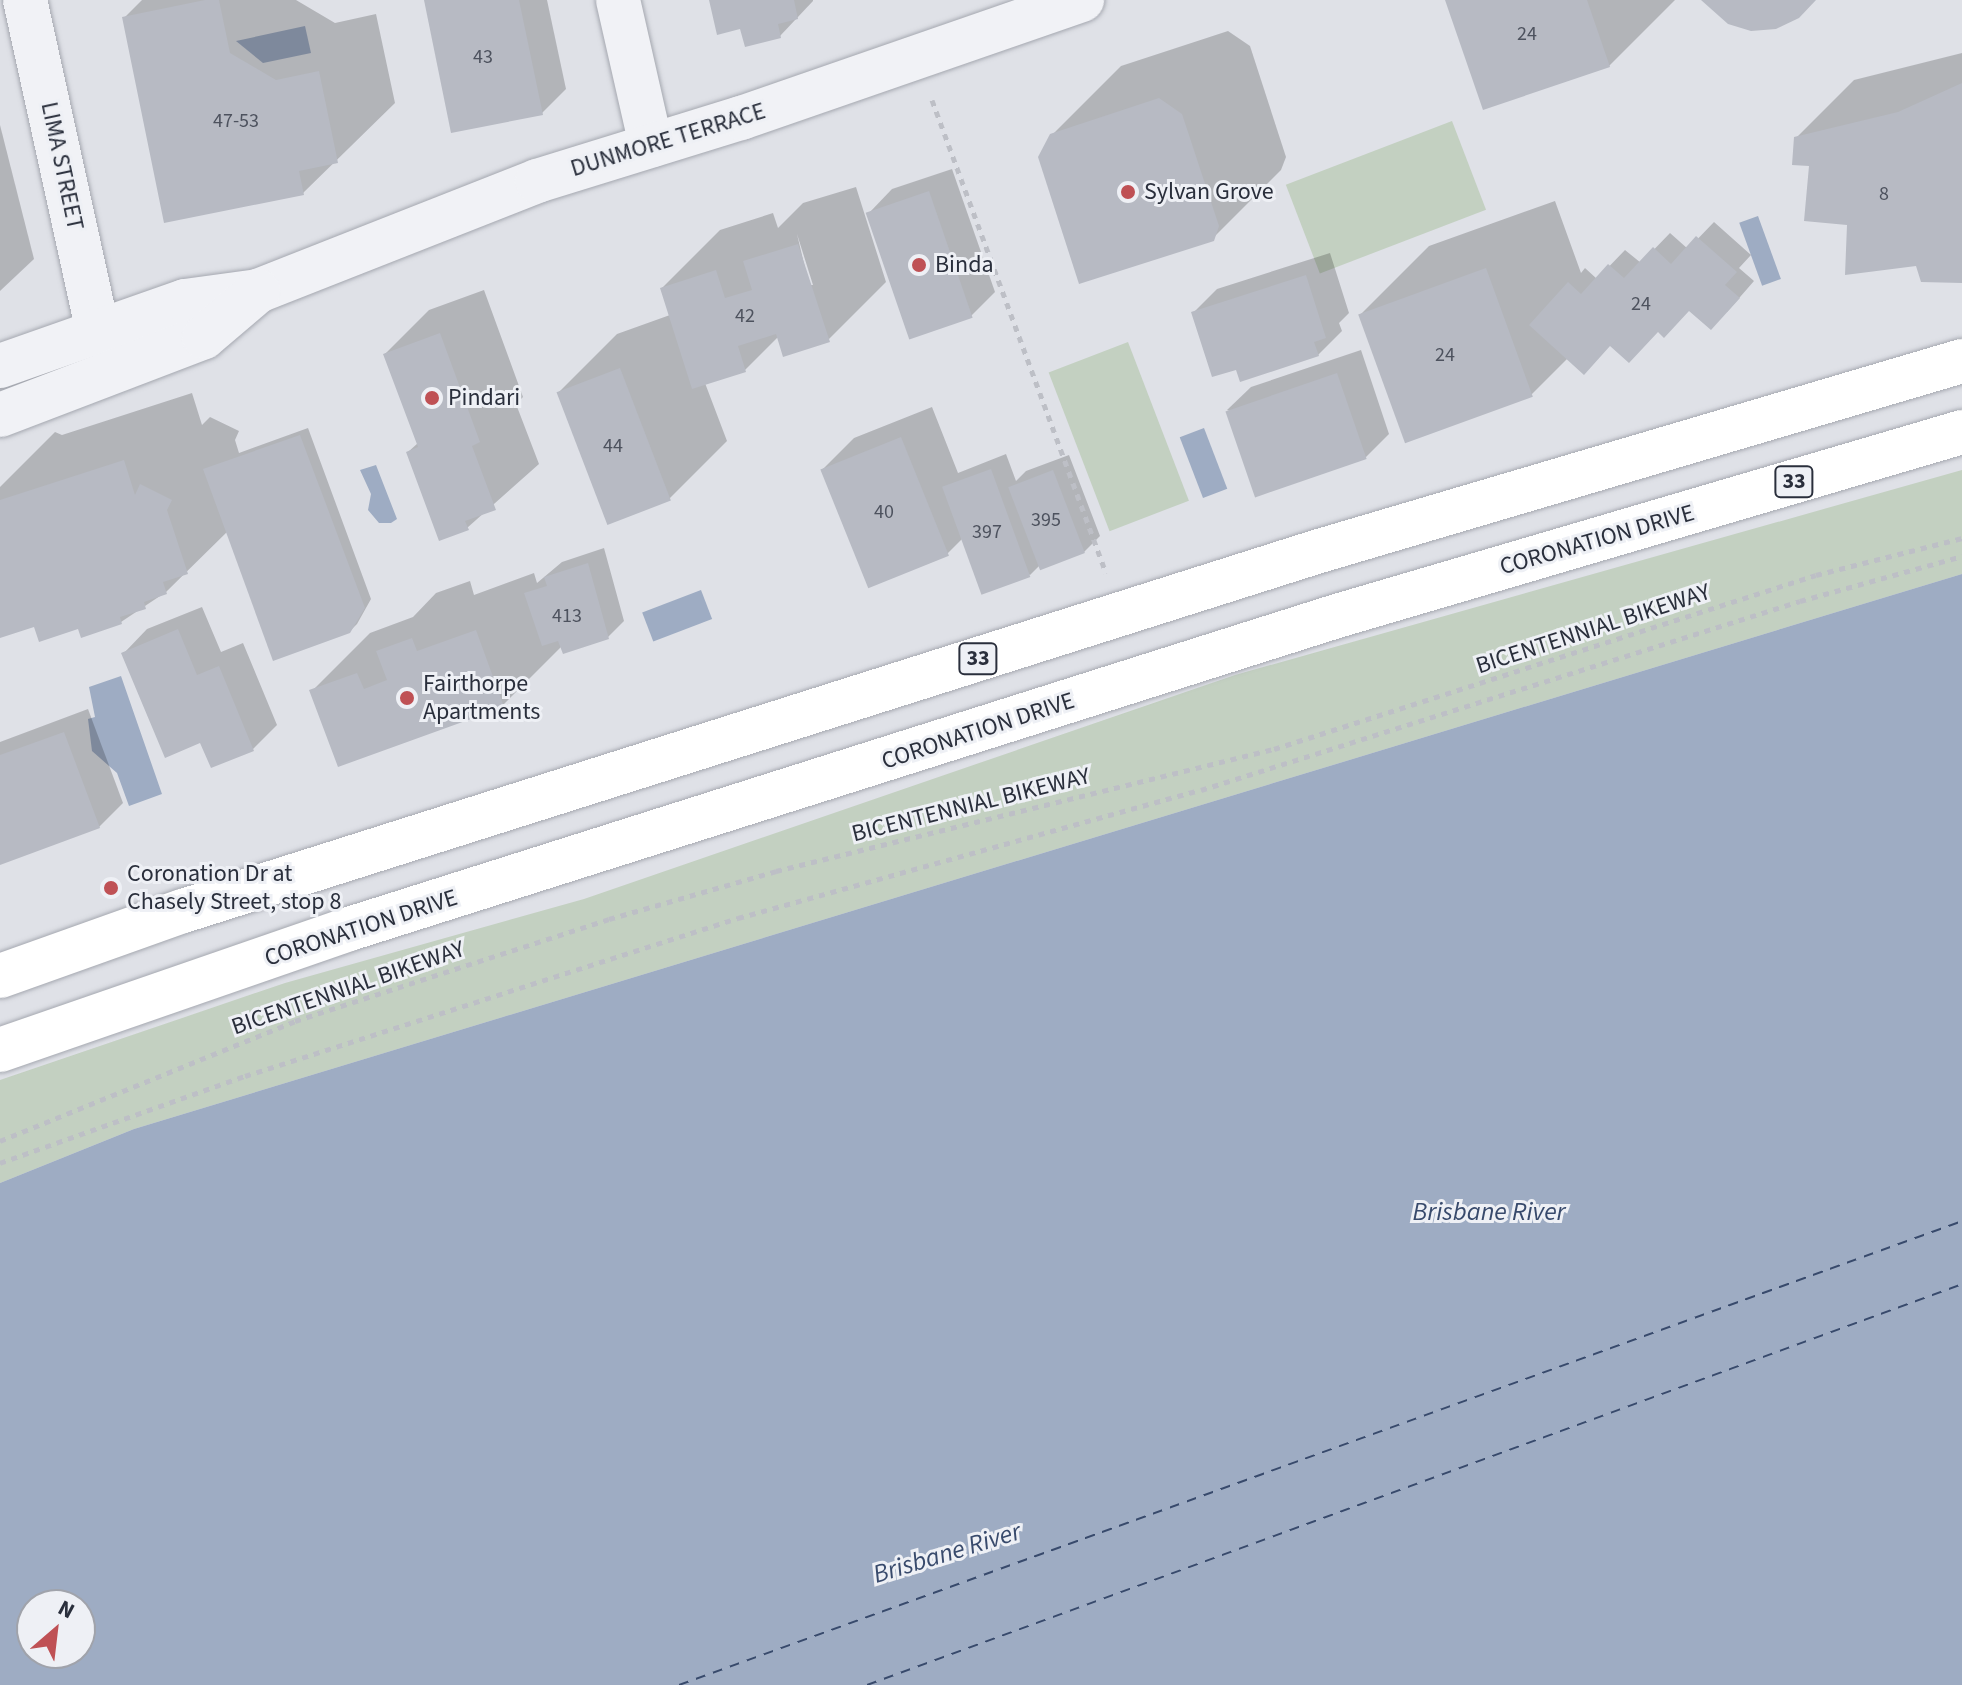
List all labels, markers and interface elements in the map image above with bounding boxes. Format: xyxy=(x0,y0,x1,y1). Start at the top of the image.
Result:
house number: 24 xyxy=(1517,22,1537,46)
house number: 43 xyxy=(473,45,493,69)
street label: DUNMORE TERRACE xyxy=(567,97,769,183)
street label: LIMA STREET xyxy=(34,99,90,233)
house number: 47-53 xyxy=(213,109,259,133)
place label: Sylvan Grove xyxy=(1144,178,1274,206)
house number: 8 xyxy=(1879,182,1889,206)
marker: Sylvan Grove xyxy=(1119,183,1137,201)
place label: Binda xyxy=(935,251,994,279)
marker: Binda xyxy=(910,256,928,274)
house number: 24 xyxy=(1631,292,1651,316)
house number: 42 xyxy=(735,304,755,328)
house number: 24 xyxy=(1435,343,1455,367)
place label: Pindari xyxy=(448,384,520,412)
marker: Pindari xyxy=(423,389,441,407)
house number: 44 xyxy=(603,434,623,458)
road number: 33 xyxy=(1774,464,1814,500)
street label: CORONATION DRIVE xyxy=(1496,498,1698,582)
house number: 40 xyxy=(874,500,894,524)
house number: 395 xyxy=(1031,508,1061,532)
house number: 397 xyxy=(972,520,1002,544)
street label: BICENTENNIAL BIKEWAY xyxy=(1472,578,1714,680)
house number: 413 xyxy=(552,604,582,628)
road number: 33 xyxy=(958,641,998,677)
place label: Fairthorpe Apartments xyxy=(423,670,540,726)
street label: CORONATION DRIVE xyxy=(878,686,1078,776)
marker: Fairthorpe Apartments xyxy=(398,689,416,707)
street label: BICENTENNIAL BIKEWAY xyxy=(849,761,1093,849)
place label: Coronation Dr at Chasely Street, stop 8 xyxy=(127,860,341,916)
marker: Coronation Dr at Chasely Street, stop 8 xyxy=(102,879,120,897)
street label: CORONATION DRIVE xyxy=(261,883,461,973)
street label: BICENTENNIAL BIKEWAY xyxy=(228,935,468,1041)
water label: Brisbane River xyxy=(1412,1196,1566,1228)
water label: Brisbane River xyxy=(869,1516,1025,1590)
north arrow xyxy=(16,1589,96,1669)
text: N xyxy=(52,1592,80,1627)

